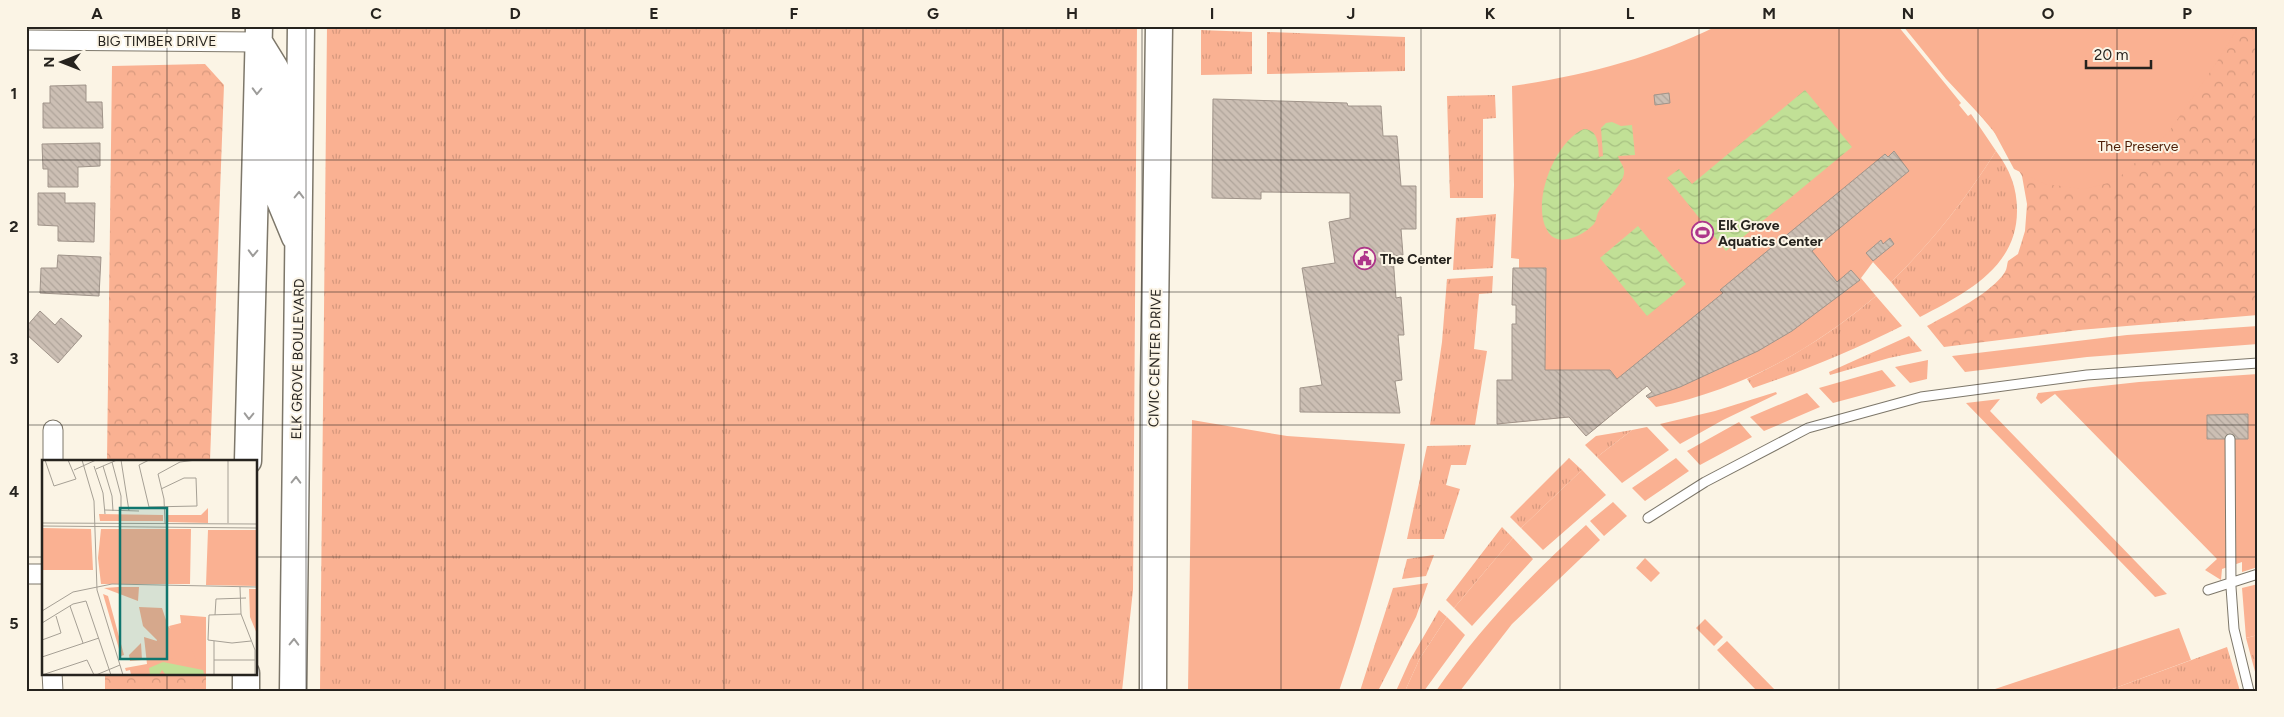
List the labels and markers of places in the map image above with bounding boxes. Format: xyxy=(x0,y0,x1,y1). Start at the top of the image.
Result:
place label: Elk Grove Aquatics Center xyxy=(1718,217,1823,250)
sports icon: Elk Grove Aquatics Center xyxy=(1690,221,1714,245)
public building icon: The Center xyxy=(1352,247,1376,271)
place label: The Center xyxy=(1380,251,1452,268)

